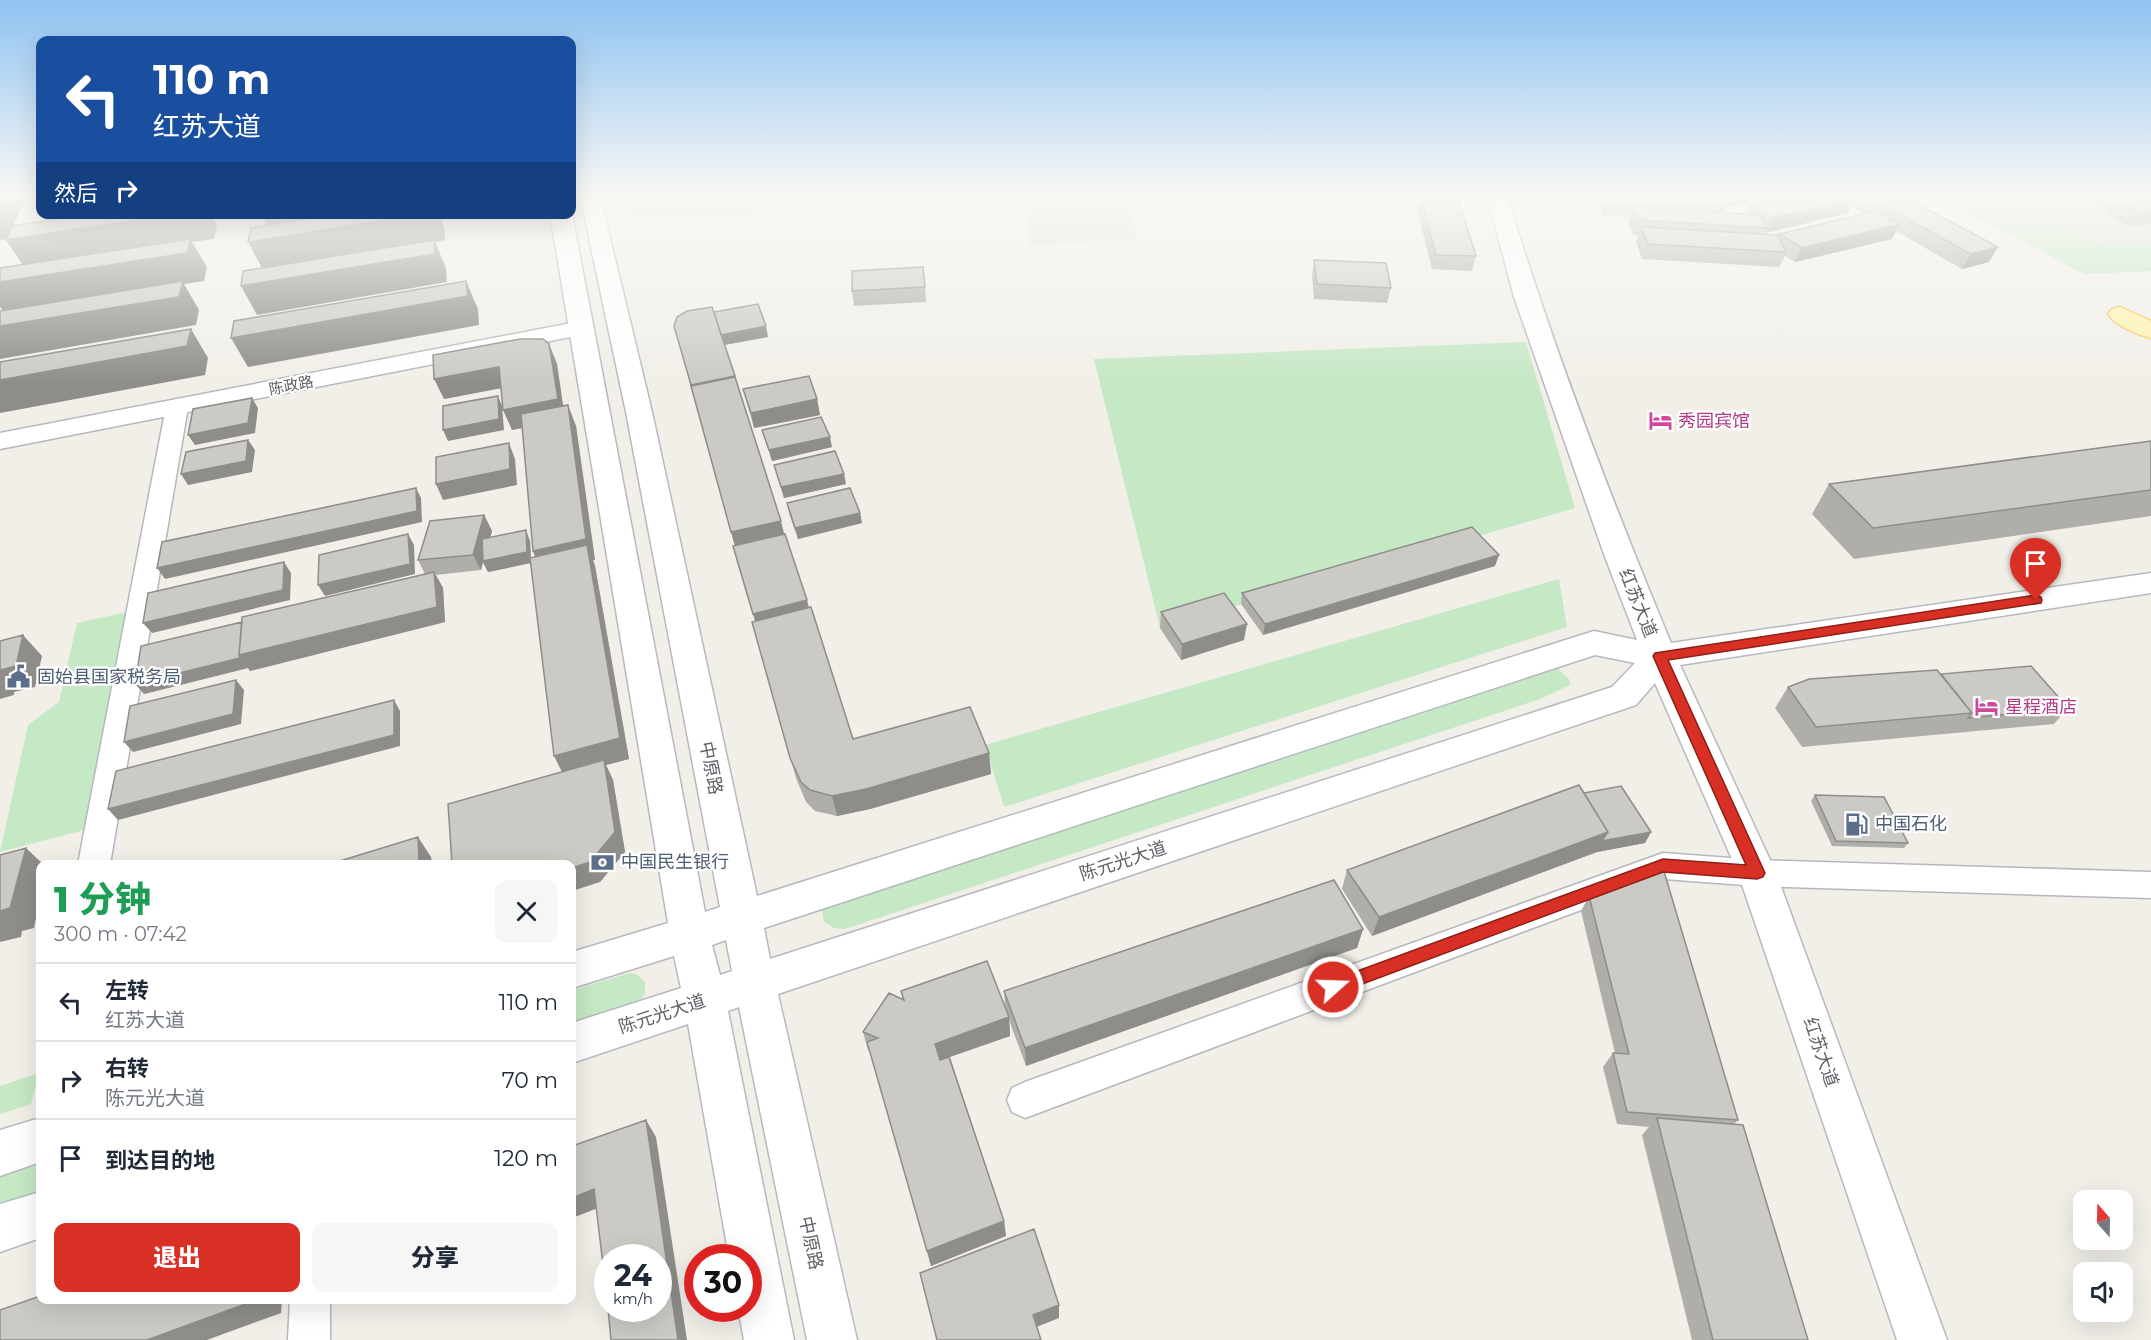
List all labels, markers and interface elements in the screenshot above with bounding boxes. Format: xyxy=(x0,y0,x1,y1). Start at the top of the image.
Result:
text: 110 m xyxy=(153,53,270,105)
icon: left xyxy=(54,60,132,138)
text: 红苏大道 xyxy=(153,110,261,143)
icon: right xyxy=(110,174,143,207)
text: 然后 xyxy=(54,180,98,207)
street label: 陈政路 xyxy=(267,371,315,399)
hotel icon: 秀园宾馆 xyxy=(1647,408,1673,434)
place label: 秀园宾馆 xyxy=(1678,410,1750,432)
pin xyxy=(2010,538,2061,600)
icon: arrive xyxy=(2019,547,2052,580)
street label: 红苏大道 xyxy=(1614,566,1662,640)
public building icon: 固始县国家税务局 xyxy=(6,664,32,690)
place label: 固始县国家税务局 xyxy=(37,666,181,688)
hotel icon: 星程酒店 xyxy=(1974,694,2000,720)
place label: 星程酒店 xyxy=(2005,696,2077,718)
street label: 中原路 xyxy=(695,739,727,797)
fuel station icon: 中国石化 xyxy=(1844,811,1870,837)
place label: 中国石化 xyxy=(1875,813,1947,835)
street label: 陈元光大道 xyxy=(1077,837,1169,885)
bank icon: 中国民生银行 xyxy=(590,849,616,875)
place label: 中国民生银行 xyxy=(621,851,729,873)
text: 1 分钟 xyxy=(54,877,151,921)
button: close xyxy=(495,880,558,943)
text: 300 m · 07:42 xyxy=(54,922,187,946)
position arrow xyxy=(1301,955,1365,1019)
text: 左转 xyxy=(105,977,149,1004)
icon: left xyxy=(54,986,87,1019)
text: 110 m xyxy=(498,989,558,1016)
street label: 陈元光大道 xyxy=(616,990,708,1038)
text: 红苏大道 xyxy=(105,1008,185,1032)
street label: 红苏大道 xyxy=(1799,1014,1843,1090)
text: 右转 xyxy=(105,1055,149,1082)
icon: right xyxy=(54,1064,87,1097)
text: 70 m xyxy=(502,1067,558,1094)
text: 陈元光大道 xyxy=(105,1086,205,1110)
icon: arrive xyxy=(54,1142,87,1175)
text: 120 m xyxy=(494,1145,558,1172)
text: 到达目的地 xyxy=(105,1147,215,1174)
north arrow xyxy=(2073,1190,2133,1250)
map controls xyxy=(2073,1190,2133,1322)
street label: 中原路 xyxy=(795,1214,827,1272)
button: 退出 xyxy=(54,1223,300,1292)
button: 分享 xyxy=(312,1223,558,1292)
speed limit sign: 30 xyxy=(684,1244,762,1322)
text: 24 xyxy=(614,1257,652,1294)
button: sound xyxy=(2073,1262,2133,1322)
text: km/h xyxy=(613,1289,653,1308)

